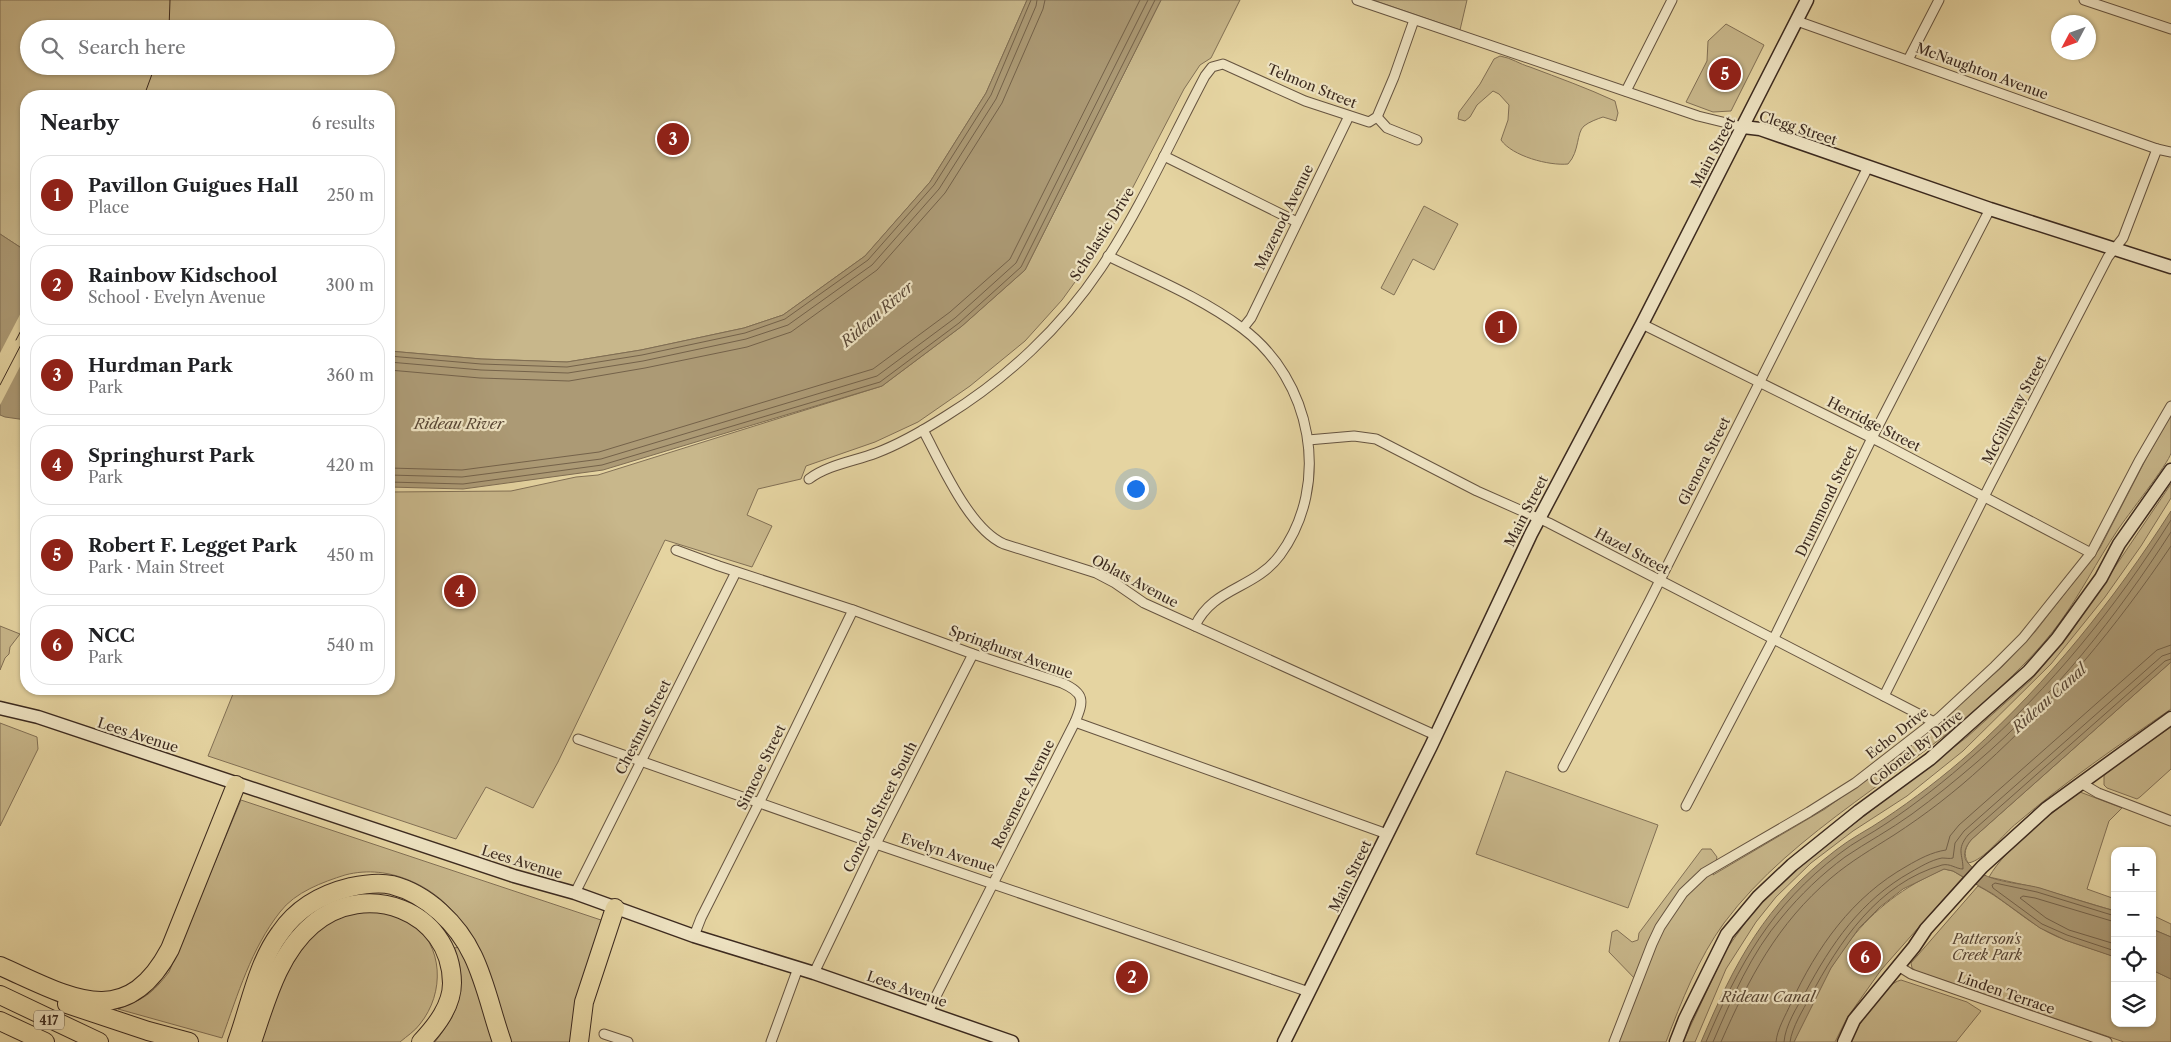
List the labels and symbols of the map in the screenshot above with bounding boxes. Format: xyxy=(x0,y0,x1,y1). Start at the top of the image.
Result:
north arrow xyxy=(2051,15,2096,60)
street label: McNaughton Avenue xyxy=(1913,39,2051,103)
pin: 5 xyxy=(1709,55,1741,93)
street label: Telmon Street xyxy=(1265,60,1359,112)
street label: Clegg Street xyxy=(1757,107,1839,149)
street label: Main Street xyxy=(1687,113,1739,191)
pin: 3 xyxy=(657,120,689,158)
street label: Mazenod Avenue xyxy=(1251,161,1317,273)
street label: Scholastic Drive xyxy=(1066,184,1138,284)
water label: Rideau River xyxy=(836,277,918,351)
pin: 1 xyxy=(1485,308,1517,346)
street label: McGillivray Street xyxy=(1978,353,2050,467)
street label: Herridge Street xyxy=(1824,393,1924,455)
water label: Rideau River xyxy=(413,414,505,433)
street label: Glenora Street xyxy=(1674,414,1734,508)
street label: Drummond Street xyxy=(1791,443,1861,559)
street label: Main Street xyxy=(1500,472,1552,550)
your location xyxy=(1123,476,1149,502)
street label: Hazel Street xyxy=(1592,524,1672,578)
street label: Oblats Avenue xyxy=(1089,551,1182,611)
pin: 4 xyxy=(444,572,476,610)
street label: Springhurst Avenue xyxy=(947,621,1076,683)
water label: Rideau Canal xyxy=(2007,658,2092,737)
street label: Chestnut Street xyxy=(611,676,675,777)
street label: Echo Drive xyxy=(1862,703,1932,763)
street label: Colonel By Drive xyxy=(1866,706,1966,790)
street label: Lees Avenue xyxy=(95,713,181,757)
street label: Simcoe Street xyxy=(733,721,789,813)
street label: Rosemere Avenue xyxy=(988,736,1058,852)
street label: Concord Street South xyxy=(839,738,921,876)
street label: Evelyn Avenue xyxy=(899,829,998,877)
street label: Main Street xyxy=(1325,837,1375,915)
street label: Lees Avenue xyxy=(479,841,565,883)
park label: Patterson's Creek Park xyxy=(1951,930,2023,964)
pin: 6 xyxy=(1849,938,1881,976)
pin: 2 xyxy=(1116,958,1148,996)
street label: Lees Avenue xyxy=(864,967,950,1011)
street label: Linden Terrace xyxy=(1955,968,2057,1018)
water label: Rideau Canal xyxy=(1720,987,1817,1006)
road number: 417 xyxy=(34,1010,64,1030)

